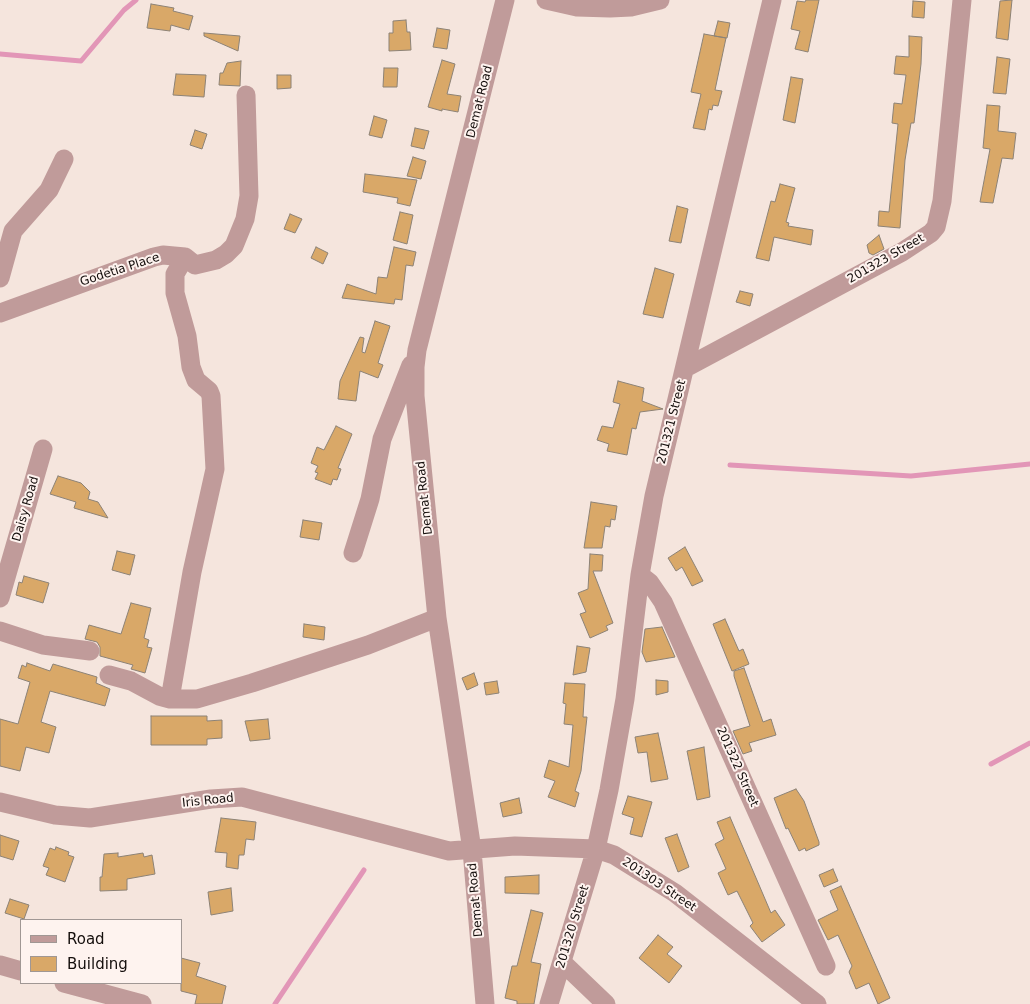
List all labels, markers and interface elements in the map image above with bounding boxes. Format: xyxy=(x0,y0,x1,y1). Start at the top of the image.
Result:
street label: Demat Road xyxy=(464,64,496,140)
street label: 201323 Street xyxy=(845,231,927,287)
street label: Godetia Place xyxy=(78,250,162,290)
street label: 201321 Street xyxy=(655,378,689,466)
street label: Demat Road xyxy=(414,460,436,536)
street label: Daisy Road xyxy=(10,475,42,543)
street label: 201322 Street xyxy=(713,725,761,809)
street label: Iris Road xyxy=(181,791,235,811)
street label: 201303 Street xyxy=(619,855,699,915)
street label: Demat Road xyxy=(466,862,486,938)
street label: 201320 Street xyxy=(554,884,592,970)
legend xyxy=(20,919,182,984)
text: Road xyxy=(67,930,105,948)
text: Building xyxy=(67,955,128,973)

